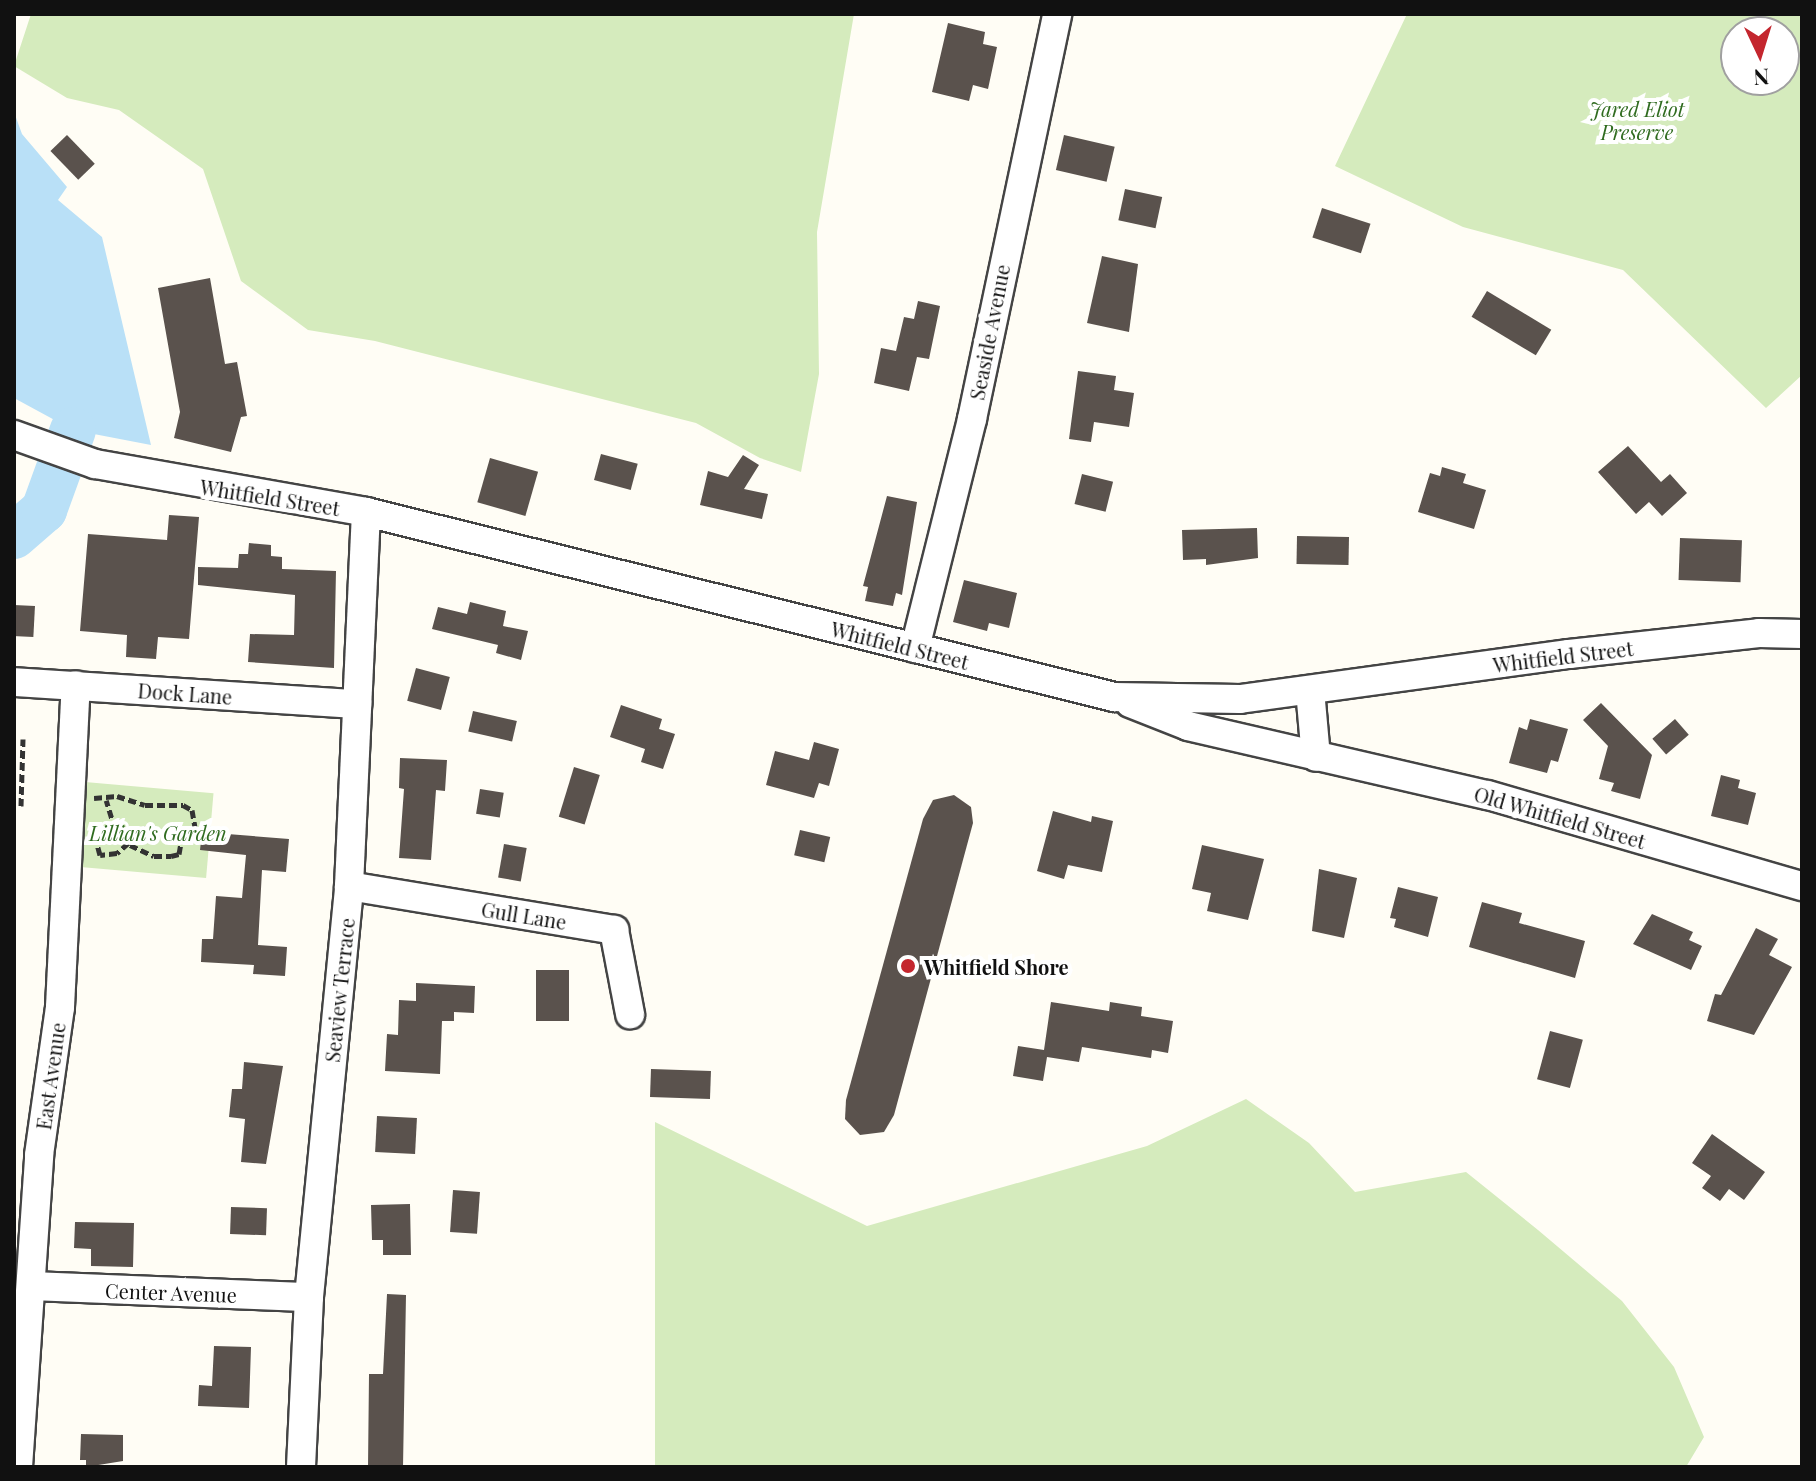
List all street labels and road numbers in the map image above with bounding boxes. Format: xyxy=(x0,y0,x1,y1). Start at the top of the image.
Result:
street label: Seaside Avenue xyxy=(964,262,1014,402)
street label: Whitfield Street xyxy=(198,474,342,520)
street label: Whitfield Street xyxy=(829,616,971,674)
street label: Whitfield Street xyxy=(1492,635,1634,677)
street label: Dock Lane xyxy=(137,678,233,708)
street label: Old Whitfield Street xyxy=(1471,781,1649,853)
street label: Gull Lane xyxy=(480,896,568,934)
street label: Seaview Terrace xyxy=(319,916,359,1064)
street label: East Avenue xyxy=(31,1020,69,1132)
street label: Center Avenue xyxy=(104,1278,238,1306)

